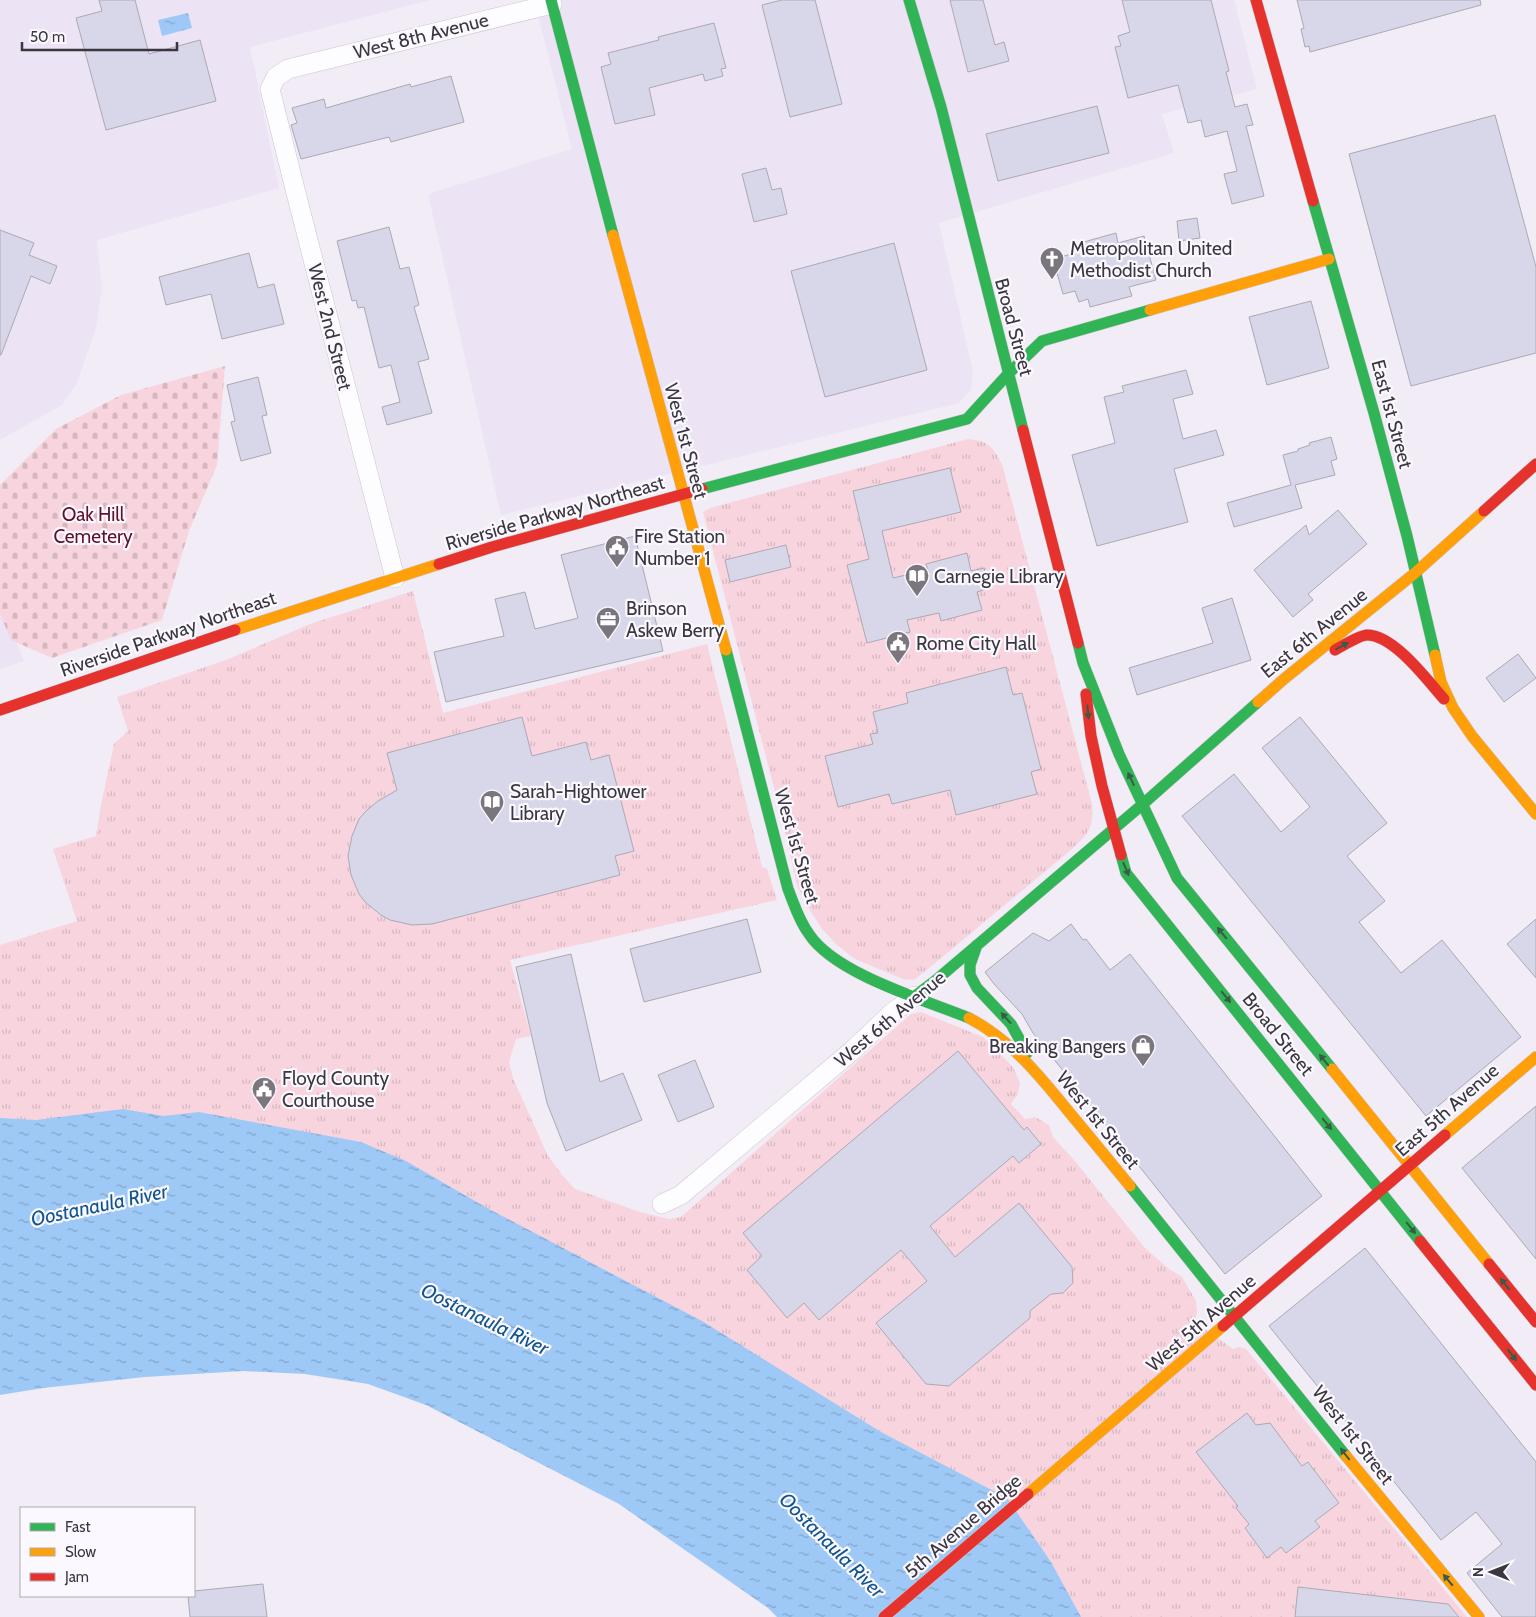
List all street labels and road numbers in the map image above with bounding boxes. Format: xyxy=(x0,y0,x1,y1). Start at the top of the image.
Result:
street label: West 8th Avenue xyxy=(351,8,491,64)
street label: West 2nd Street xyxy=(303,261,357,393)
street label: Broad Street xyxy=(990,276,1038,379)
street label: East 1st Street xyxy=(1366,357,1418,472)
street label: West 1st Street xyxy=(659,381,713,502)
street label: Riverside Parkway Northeast xyxy=(443,471,668,555)
street label: East 6th Avenue xyxy=(1256,583,1372,683)
street label: Riverside Parkway Northeast xyxy=(57,586,279,682)
street label: West 1st Street xyxy=(770,786,825,907)
street label: West 6th Avenue xyxy=(830,966,950,1072)
street label: Broad Street xyxy=(1238,988,1319,1081)
street label: East 5th Avenue xyxy=(1391,1059,1504,1161)
street label: West 1st Street xyxy=(1052,1066,1145,1174)
street label: West 5th Avenue xyxy=(1142,1269,1260,1377)
street label: West 1st Street xyxy=(1307,1381,1399,1489)
street label: 5th Avenue Bridge xyxy=(900,1469,1026,1583)

